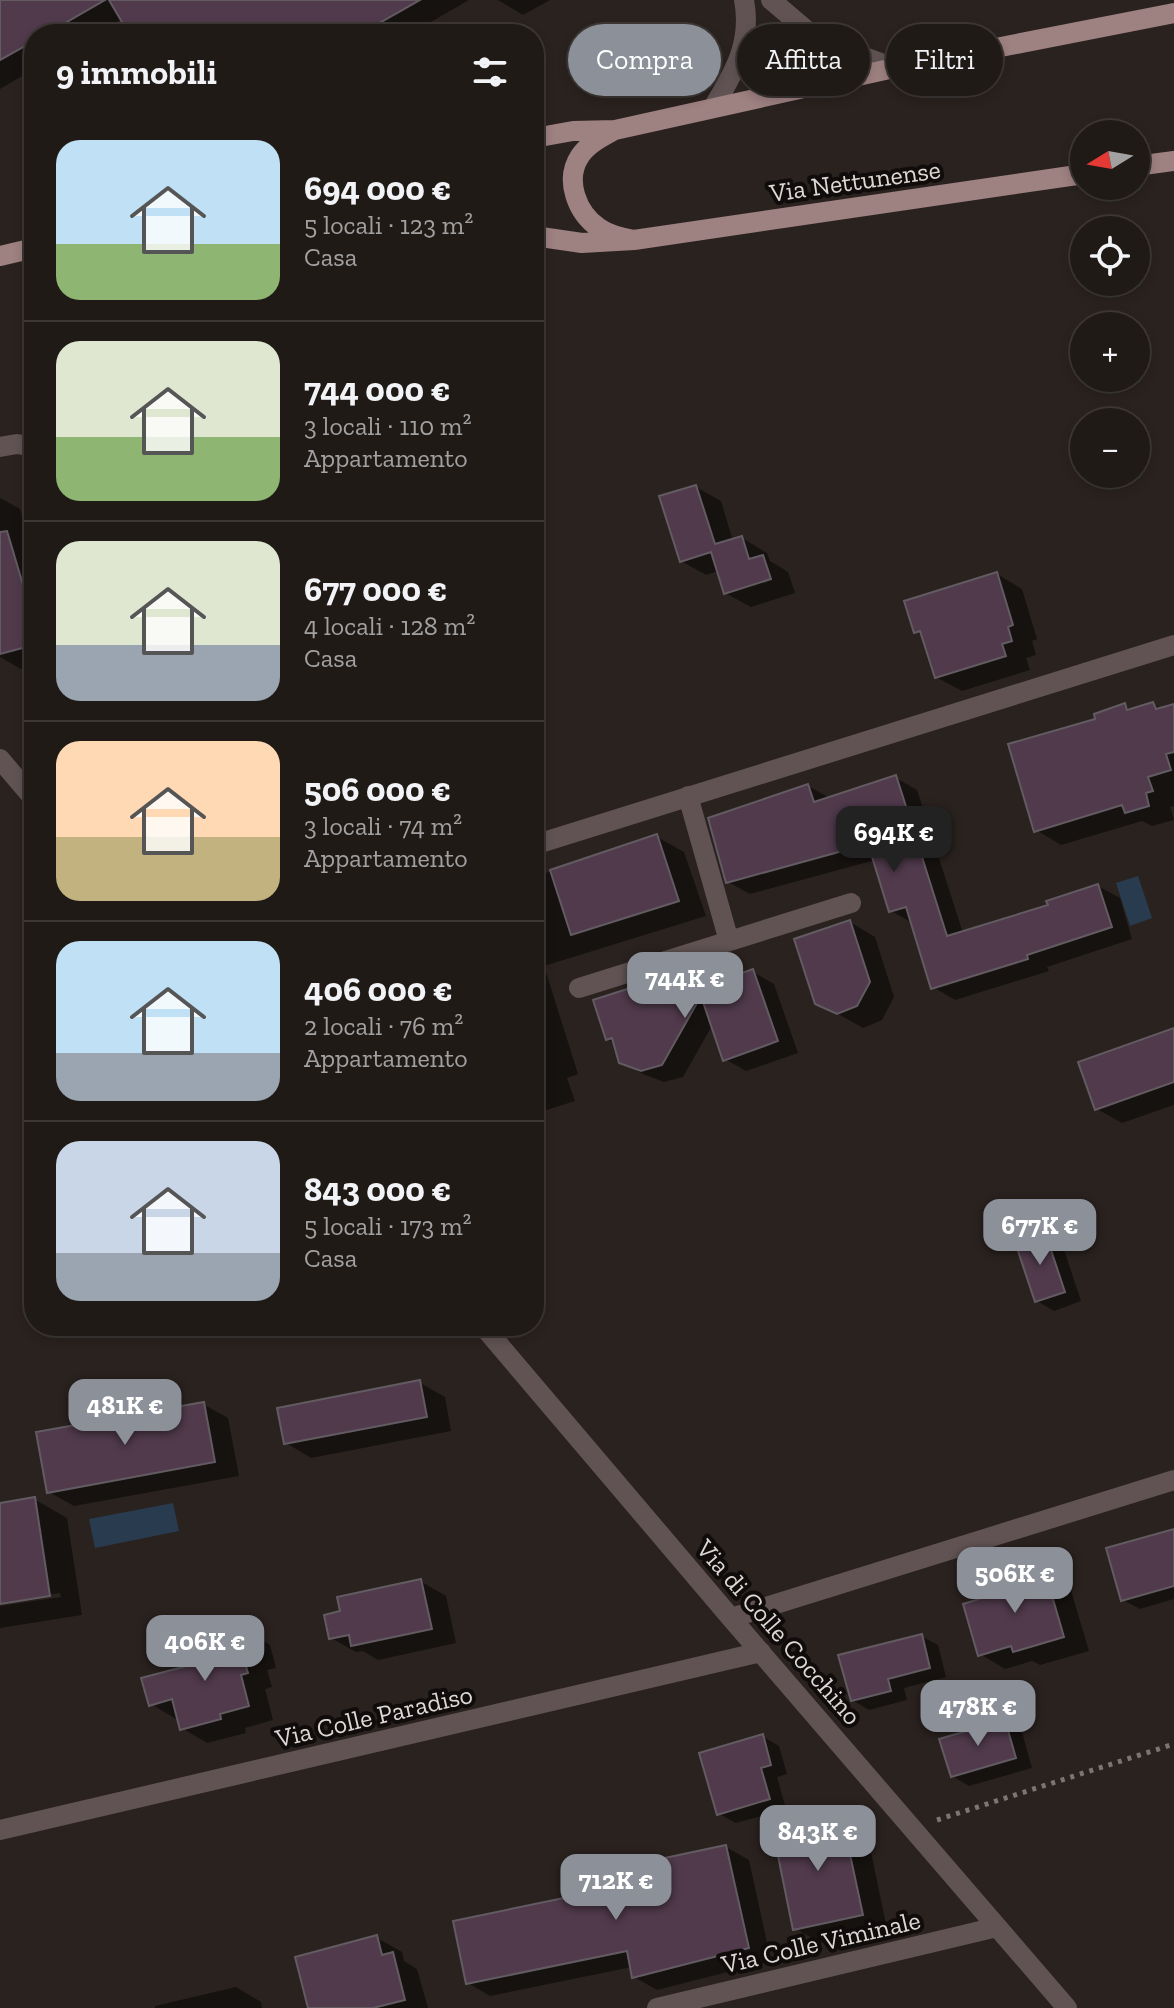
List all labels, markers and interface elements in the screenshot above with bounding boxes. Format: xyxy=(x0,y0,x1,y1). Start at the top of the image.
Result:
chip: Compra xyxy=(568,24,721,96)
chip: Affitta xyxy=(737,24,870,96)
chip: Filtri xyxy=(886,24,1003,96)
icon: filters xyxy=(468,50,512,94)
text: 9 immobili xyxy=(56,52,217,93)
north arrow xyxy=(1070,120,1150,200)
map controls xyxy=(1070,120,1150,488)
street label: Via Nettunense xyxy=(766,153,943,209)
text: 694 000 € xyxy=(304,168,451,209)
icon: home xyxy=(120,172,216,268)
text: 5 locali · 123 m² xyxy=(304,209,473,241)
button: locate xyxy=(1070,216,1150,296)
text: Casa xyxy=(304,241,357,273)
button: + xyxy=(1070,312,1150,392)
text: 744 000 € xyxy=(304,369,451,410)
icon: home xyxy=(120,373,216,469)
button: − xyxy=(1070,408,1150,488)
text: 3 locali · 110 m² xyxy=(304,410,472,442)
text: Appartamento xyxy=(304,442,468,474)
text: 677 000 € xyxy=(304,569,447,610)
icon: home xyxy=(120,573,216,669)
text: 4 locali · 128 m² xyxy=(304,610,475,642)
text: Casa xyxy=(304,642,357,674)
text: 506 000 € xyxy=(304,769,451,810)
icon: home xyxy=(120,773,216,869)
pin: 694K € xyxy=(829,806,959,874)
text: 3 locali · 74 m² xyxy=(304,810,462,842)
text: 694K € xyxy=(854,816,934,848)
text: Appartamento xyxy=(304,842,468,874)
pin: 744K € xyxy=(620,952,750,1020)
text: 744K € xyxy=(645,962,725,994)
text: 406 000 € xyxy=(304,969,453,1010)
icon: home xyxy=(120,973,216,1069)
text: 2 locali · 76 m² xyxy=(304,1010,463,1042)
text: Appartamento xyxy=(304,1042,468,1074)
text: 843 000 € xyxy=(304,1169,451,1210)
icon: home xyxy=(120,1173,216,1269)
pin: 677K € xyxy=(975,1199,1105,1267)
text: 677K € xyxy=(1001,1209,1079,1241)
text: 5 locali · 173 m² xyxy=(304,1210,472,1242)
text: Casa xyxy=(304,1242,357,1274)
pin: 481K € xyxy=(60,1379,190,1447)
text: 481K € xyxy=(86,1389,164,1421)
street label: Via di Colle Cocchino xyxy=(689,1532,868,1731)
pin: 506K € xyxy=(950,1547,1080,1615)
text: 506K € xyxy=(975,1557,1055,1589)
pin: 406K € xyxy=(140,1615,270,1683)
text: 406K € xyxy=(164,1625,246,1657)
street label: Via Colle Paradiso xyxy=(271,1678,476,1754)
pin: 478K € xyxy=(913,1680,1043,1748)
text: 478K € xyxy=(939,1690,1017,1722)
pin: 843K € xyxy=(753,1805,883,1873)
text: 843K € xyxy=(778,1815,858,1847)
pin: 712K € xyxy=(551,1854,681,1922)
text: 712K € xyxy=(578,1864,654,1896)
street label: Via Colle Viminale xyxy=(717,1904,924,1981)

